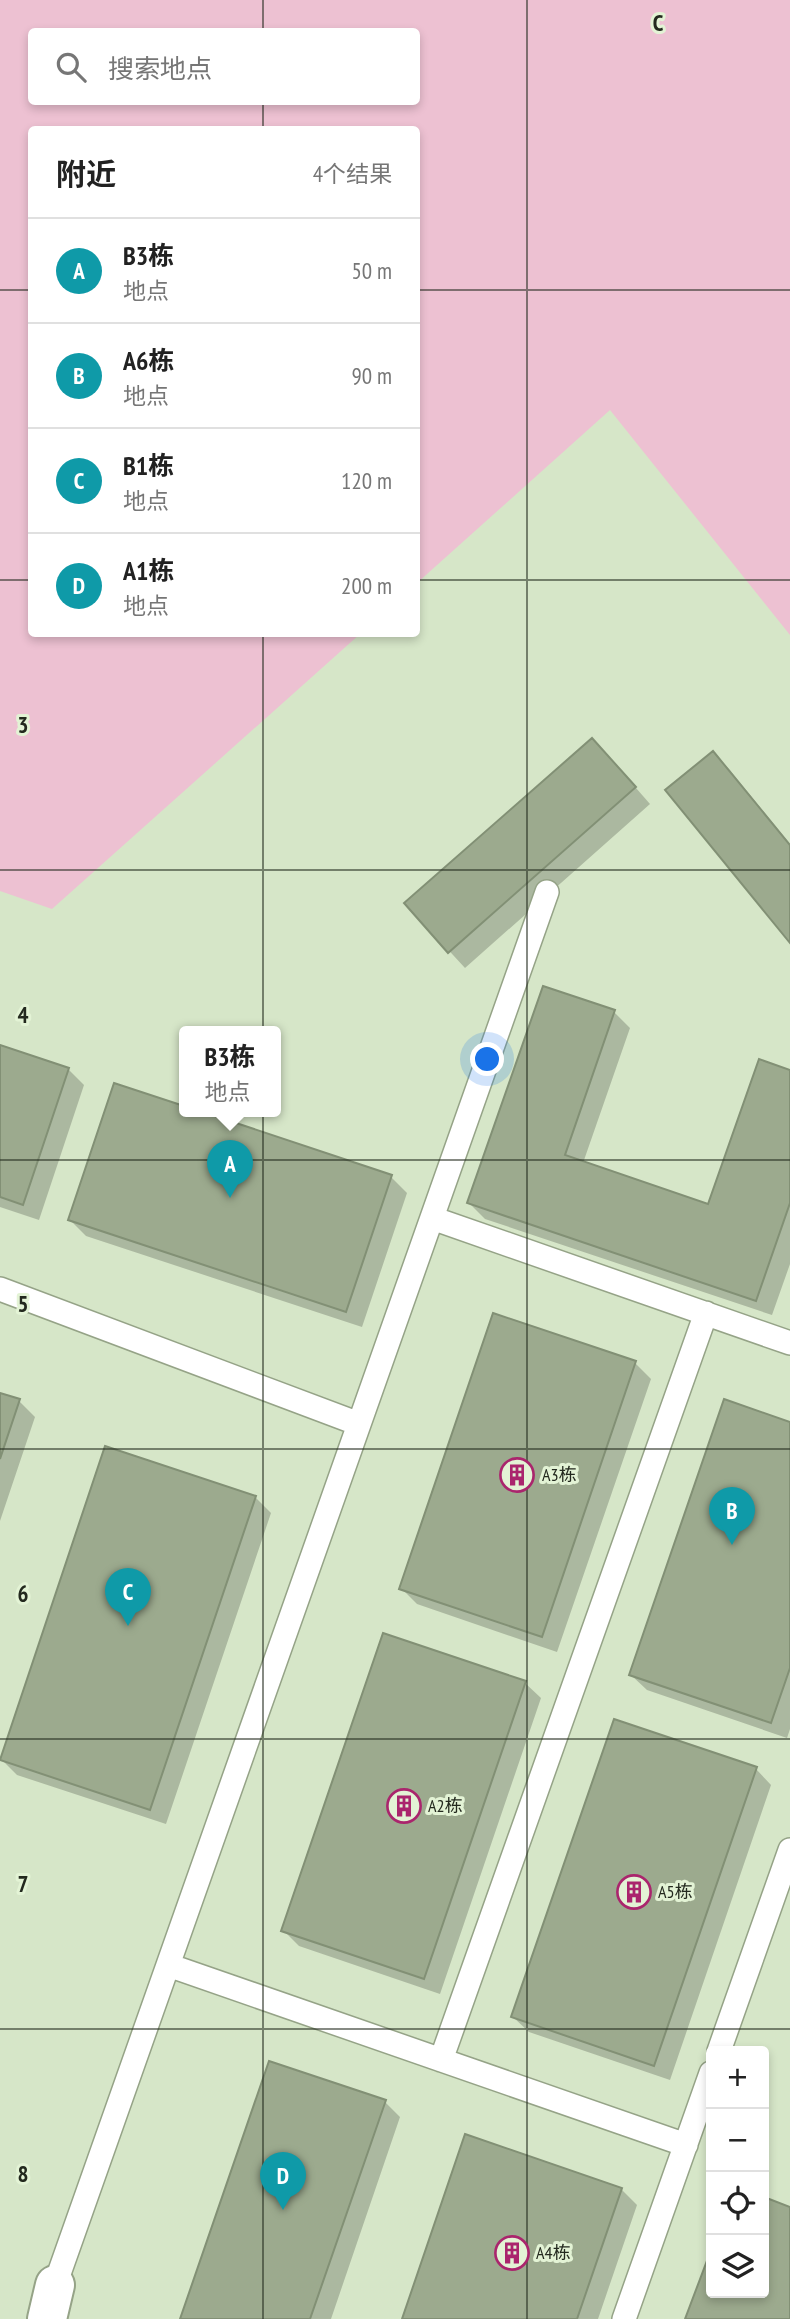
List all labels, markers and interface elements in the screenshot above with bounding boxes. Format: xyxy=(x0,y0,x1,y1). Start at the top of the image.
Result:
text: C xyxy=(653,8,664,37)
search box xyxy=(28,28,420,105)
icon: search xyxy=(52,48,90,86)
text: 搜索地点 xyxy=(108,52,212,85)
text: 附近 xyxy=(56,154,116,193)
text: 4个结果 xyxy=(313,159,392,188)
text: B3栋 xyxy=(123,239,174,272)
text: A xyxy=(73,256,85,285)
text: 50 m xyxy=(351,256,392,285)
text: 地点 xyxy=(123,276,169,305)
text: A6栋 xyxy=(123,344,174,377)
text: B xyxy=(73,361,85,390)
text: 90 m xyxy=(351,361,392,390)
text: 地点 xyxy=(123,381,169,410)
text: B1栋 xyxy=(123,449,174,482)
text: C xyxy=(74,466,84,495)
text: 120 m xyxy=(341,466,392,495)
text: 地点 xyxy=(123,486,169,515)
text: A1栋 xyxy=(123,554,174,587)
text: D xyxy=(73,571,85,600)
text: 200 m xyxy=(341,571,392,600)
text: 地点 xyxy=(123,591,169,620)
text: 3 xyxy=(18,710,29,739)
text: 4 xyxy=(18,1000,29,1029)
popup xyxy=(179,1026,281,1117)
text: B3栋 xyxy=(204,1040,256,1073)
your location xyxy=(470,1042,504,1076)
text: 地点 xyxy=(204,1077,250,1106)
pin: A xyxy=(207,1140,253,1198)
text: 5 xyxy=(18,1289,29,1318)
building icon: A3栋 xyxy=(498,1456,536,1494)
place label: A3栋 xyxy=(542,1463,577,1486)
pin: B xyxy=(709,1487,755,1545)
pin: C xyxy=(105,1568,151,1626)
text: 6 xyxy=(18,1579,29,1608)
building icon: A2栋 xyxy=(385,1787,423,1825)
place label: A2栋 xyxy=(428,1794,463,1817)
text: 7 xyxy=(18,1869,29,1898)
building icon: A5栋 xyxy=(615,1873,653,1911)
place label: A5栋 xyxy=(658,1880,693,1903)
map controls xyxy=(706,2046,769,2298)
button: + xyxy=(706,2046,769,2109)
button: − xyxy=(706,2109,769,2172)
pin: D xyxy=(260,2152,306,2210)
text: 8 xyxy=(18,2159,29,2188)
button: locate xyxy=(706,2172,769,2235)
building icon: A4栋 xyxy=(493,2234,531,2272)
button: layers xyxy=(706,2235,769,2298)
place label: A4栋 xyxy=(536,2241,571,2264)

